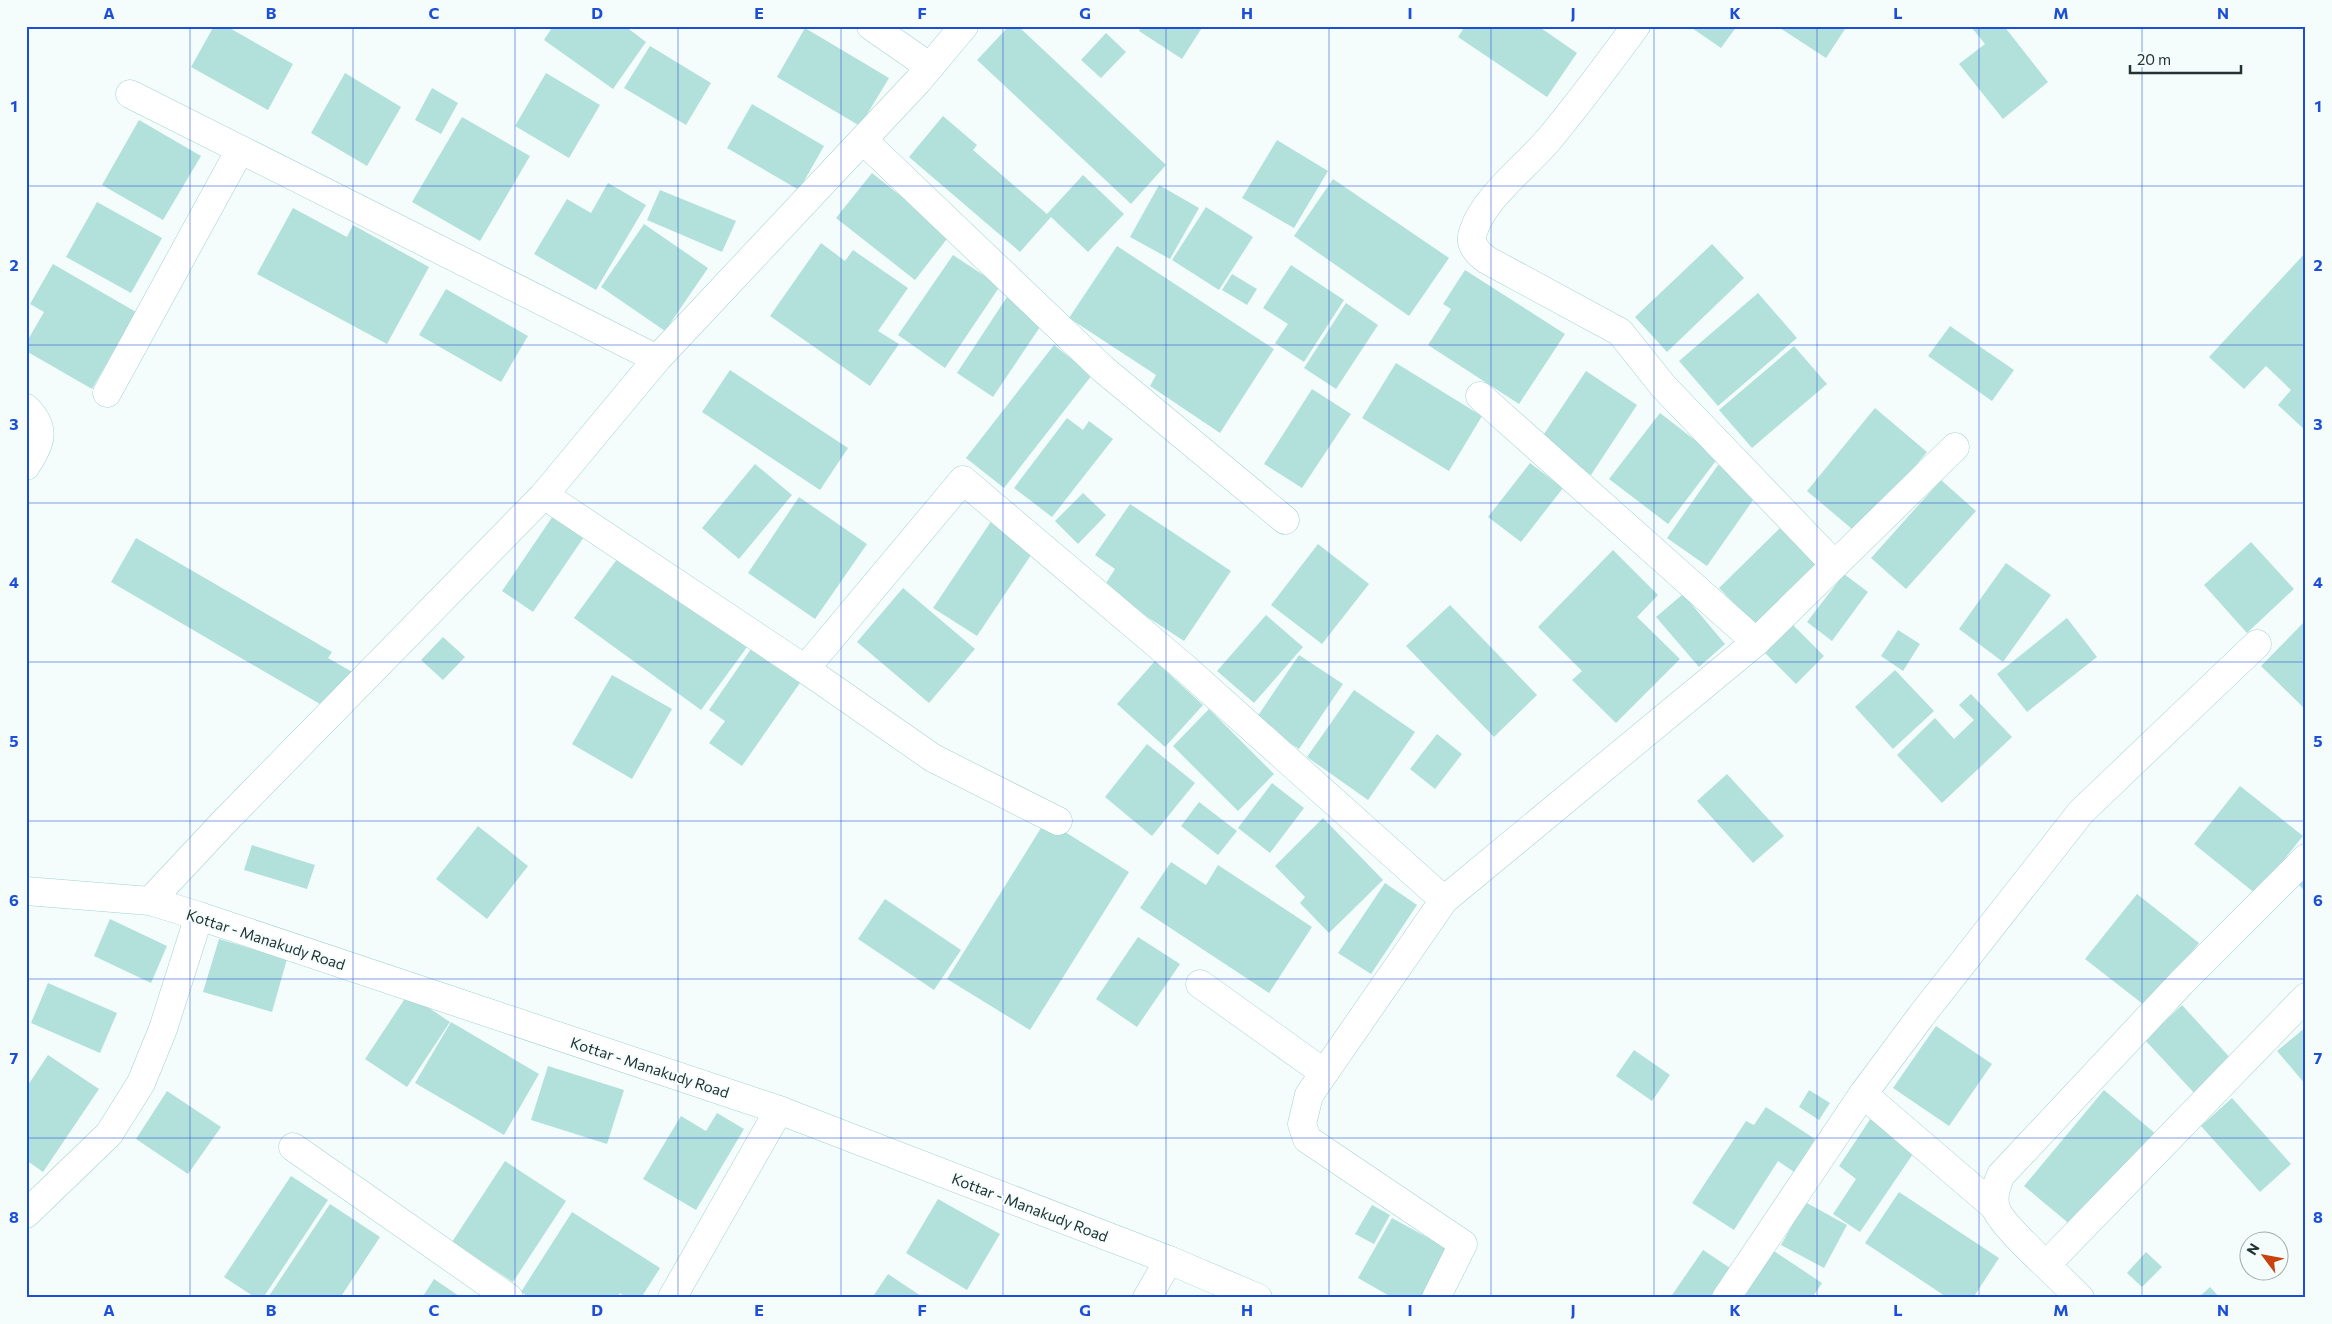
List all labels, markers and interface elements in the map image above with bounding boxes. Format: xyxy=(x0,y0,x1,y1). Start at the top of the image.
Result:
text: A xyxy=(103,3,115,22)
text: B xyxy=(266,3,277,22)
text: C xyxy=(429,3,440,22)
text: D xyxy=(591,3,603,22)
text: E xyxy=(754,3,764,22)
text: F xyxy=(917,3,927,22)
text: G xyxy=(1079,3,1091,22)
text: H xyxy=(1241,3,1253,22)
text: I xyxy=(1407,3,1413,22)
text: J xyxy=(1570,3,1576,22)
text: K xyxy=(1729,3,1741,22)
text: L xyxy=(1893,3,1903,22)
text: M xyxy=(2053,3,2069,22)
text: N xyxy=(2217,3,2229,22)
scale bar xyxy=(2130,42,2241,74)
text: 20 m xyxy=(2137,50,2171,68)
text: 1 xyxy=(10,96,18,115)
text: 1 xyxy=(2314,96,2322,115)
text: 2 xyxy=(9,255,19,274)
text: 2 xyxy=(2313,255,2323,274)
text: 3 xyxy=(9,414,19,433)
text: 3 xyxy=(2313,414,2323,433)
text: 4 xyxy=(9,572,19,591)
text: 4 xyxy=(2313,572,2323,591)
text: 5 xyxy=(9,731,19,750)
text: 5 xyxy=(2313,731,2323,750)
text: 6 xyxy=(9,890,19,909)
text: 6 xyxy=(2313,890,2323,909)
street label: Kottar - Manakudy Road xyxy=(184,905,348,973)
street label: Kottar - Manakudy Road xyxy=(568,1033,732,1101)
text: 7 xyxy=(10,1048,19,1067)
text: 7 xyxy=(2314,1048,2323,1067)
street label: Kottar - Manakudy Road xyxy=(949,1169,1111,1245)
text: 8 xyxy=(9,1207,19,1226)
text: 8 xyxy=(2313,1207,2323,1226)
north arrow xyxy=(2240,1232,2290,1282)
text: N xyxy=(2243,1240,2263,1258)
text: A xyxy=(103,1300,115,1319)
text: B xyxy=(266,1300,277,1319)
text: C xyxy=(429,1300,440,1319)
text: D xyxy=(591,1300,603,1319)
text: E xyxy=(754,1300,764,1319)
text: F xyxy=(917,1300,927,1319)
text: G xyxy=(1079,1300,1091,1319)
text: H xyxy=(1241,1300,1253,1319)
text: I xyxy=(1407,1300,1413,1319)
text: J xyxy=(1570,1300,1576,1319)
text: K xyxy=(1729,1300,1741,1319)
text: L xyxy=(1893,1300,1903,1319)
text: M xyxy=(2053,1300,2069,1319)
text: N xyxy=(2217,1300,2229,1319)

